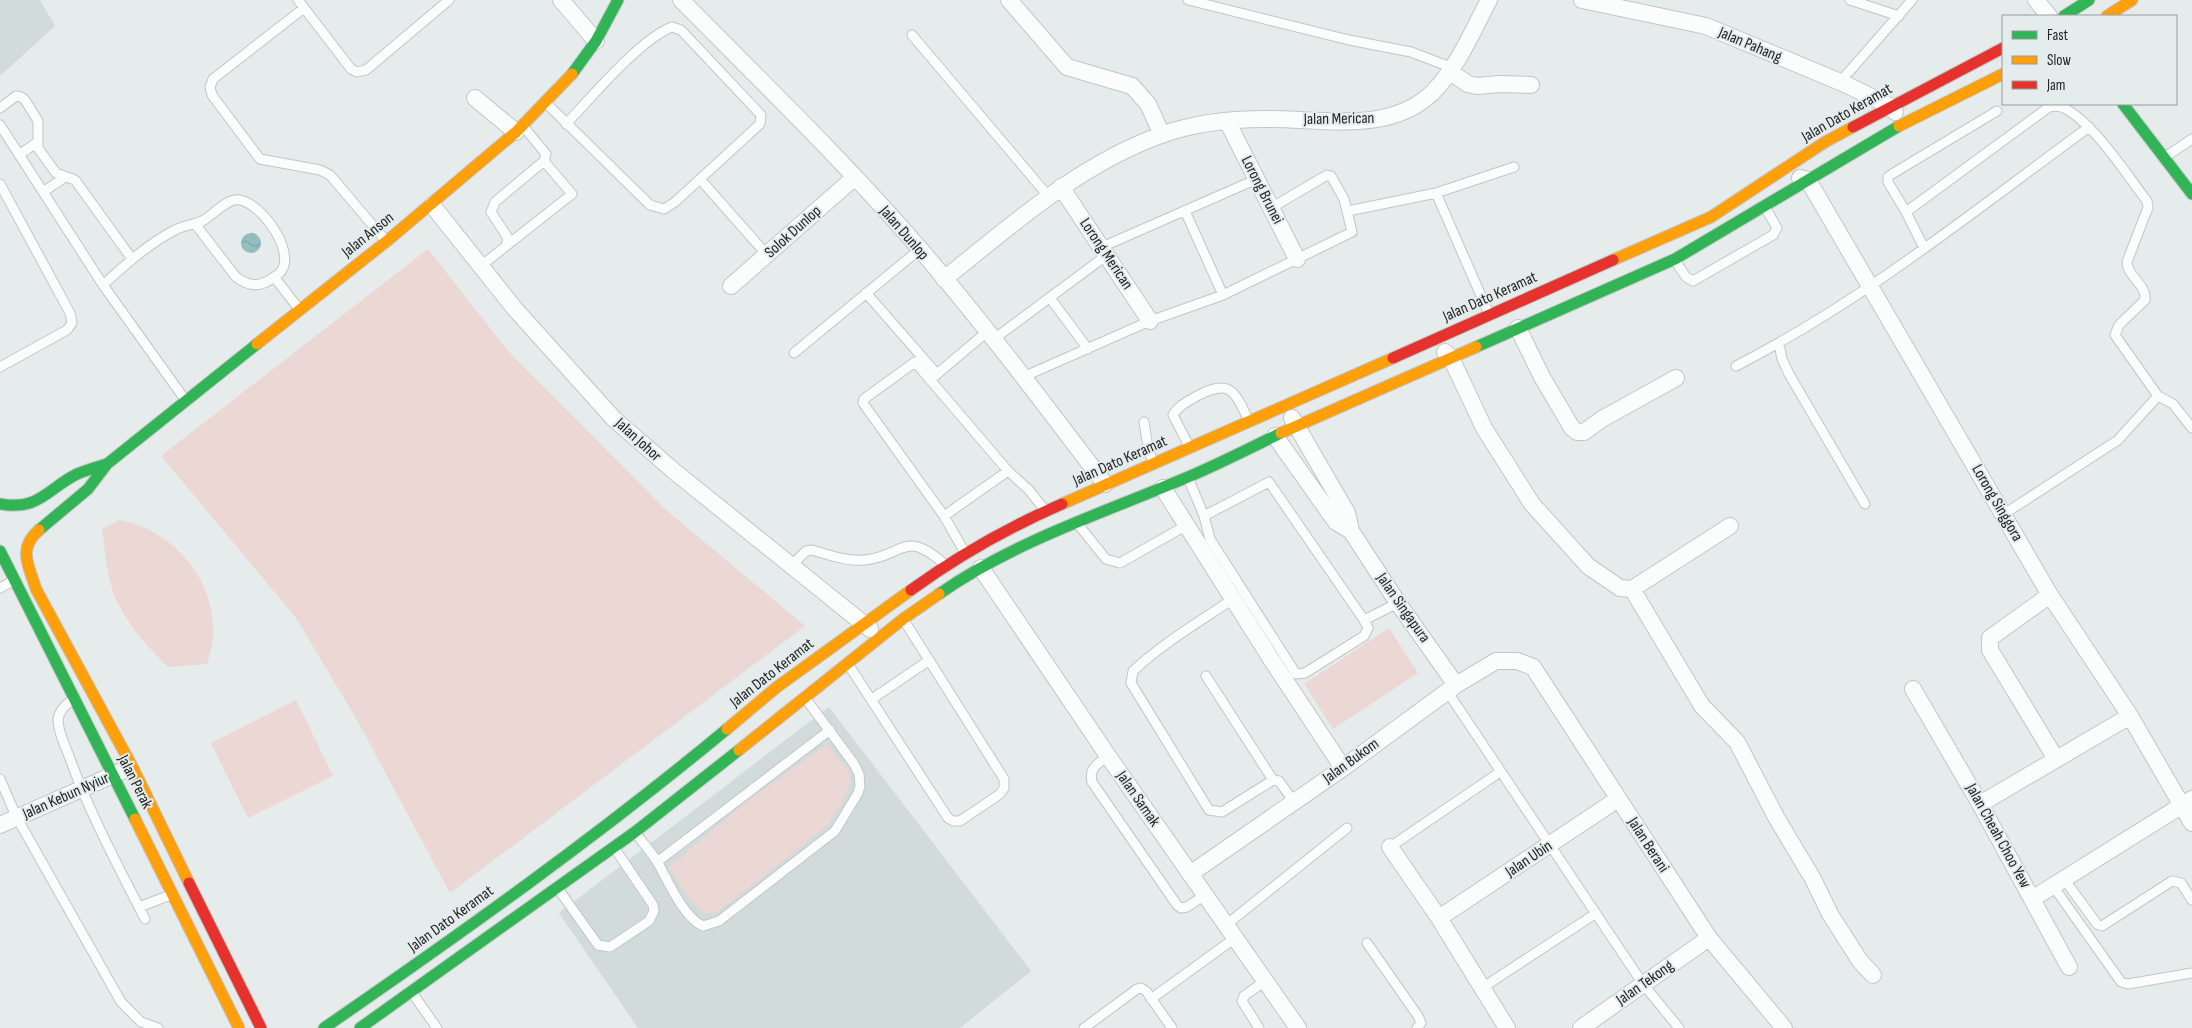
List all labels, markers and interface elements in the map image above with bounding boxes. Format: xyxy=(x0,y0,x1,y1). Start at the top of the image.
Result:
legend xyxy=(2002,15,2177,105)
street label: Jalan Pahang xyxy=(1715,23,1785,67)
text: Fast xyxy=(2047,26,2069,45)
text: Slow xyxy=(2047,51,2071,70)
text: Jam xyxy=(2046,76,2065,95)
street label: Jalan Dato Keramat xyxy=(1798,79,1896,147)
street label: Jalan Merican xyxy=(1302,109,1375,129)
street label: Lorong Brunei xyxy=(1237,153,1287,227)
street label: Jalan Dunlop xyxy=(875,201,933,264)
street label: Solok Dunlop xyxy=(761,202,825,262)
street label: Jalan Anson xyxy=(337,208,398,262)
street label: Lorong Merican xyxy=(1075,215,1137,293)
street label: Jalan Dato Keramat xyxy=(1439,268,1540,327)
street label: Jalan Johor xyxy=(610,414,665,466)
street label: Jalan Dato Keramat xyxy=(1069,432,1170,491)
street label: Lorong Singgora xyxy=(1967,461,2027,545)
street label: Jalan Singapura xyxy=(1371,569,1434,647)
street label: Jalan Dato Keramat xyxy=(726,634,818,712)
street label: Jalan Bukom xyxy=(1318,734,1383,788)
street label: Jalan Perak xyxy=(113,751,157,812)
street label: Jalan Samak xyxy=(1111,767,1164,830)
street label: Jalan Kebun Nyiur xyxy=(19,768,113,824)
street label: Jalan Cheah Choo Yew xyxy=(1961,780,2034,891)
street label: Jalan Berani xyxy=(1623,813,1673,876)
street label: Jalan Ubin xyxy=(1501,836,1556,882)
street label: Jalan Dato Keramat xyxy=(404,882,498,957)
street label: Jalan Tekong xyxy=(1612,956,1677,1010)

